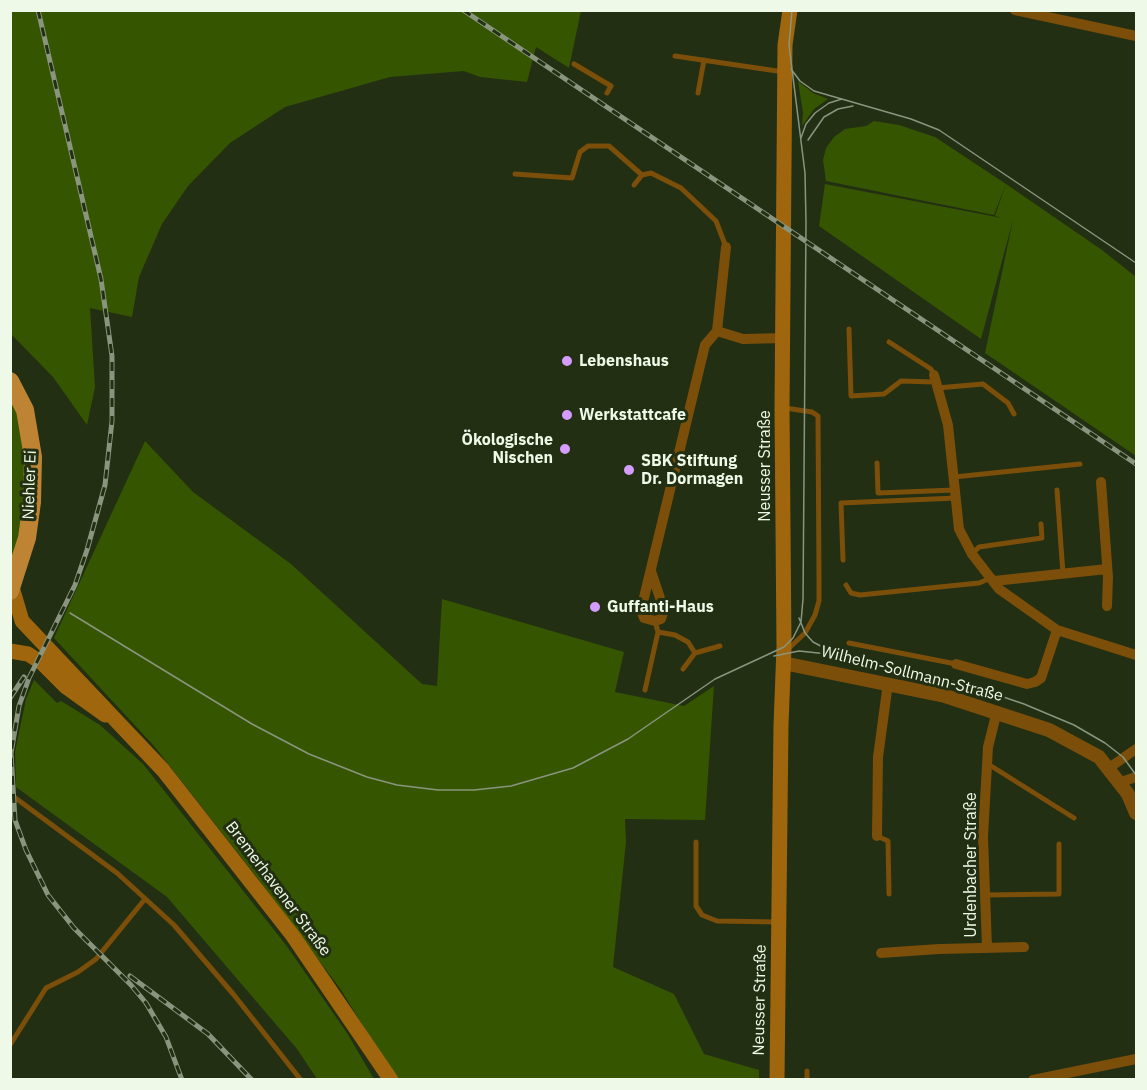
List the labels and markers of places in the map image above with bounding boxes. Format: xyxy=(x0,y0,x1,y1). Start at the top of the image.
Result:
place label: Lebenshaus xyxy=(579,351,669,371)
marker: Lebenshaus xyxy=(560,354,574,368)
place label: Werkstattcafe xyxy=(579,405,686,425)
marker: Werkstattcafe xyxy=(560,408,574,422)
place label: Ökologische Nischen xyxy=(462,430,553,468)
marker: Ökologische Nischen xyxy=(558,442,572,456)
place label: SBK Stiftung Dr. Dormagen xyxy=(641,451,743,489)
marker: SBK Stiftung Dr. Dormagen xyxy=(622,463,636,477)
place label: Guffanti-Haus xyxy=(607,597,714,617)
marker: Guffanti-Haus xyxy=(588,600,602,614)

